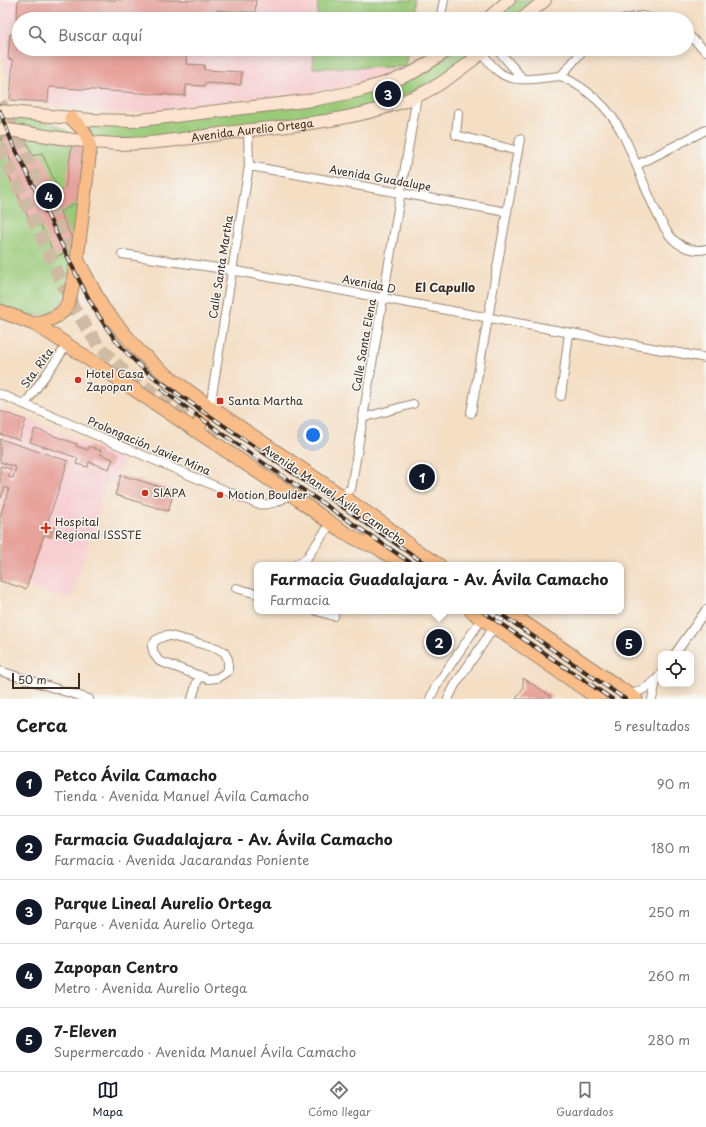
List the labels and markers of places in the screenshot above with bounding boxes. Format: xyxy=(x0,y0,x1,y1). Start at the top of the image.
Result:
pin: 3 xyxy=(375,79,401,109)
pin: 4 xyxy=(36,181,62,211)
place label: Hotel Casa Zapopan xyxy=(86,365,144,395)
marker: Hotel Casa Zapopan xyxy=(73,375,83,385)
place label: Santa Martha xyxy=(228,392,303,409)
marker: Santa Martha xyxy=(215,396,225,406)
pin: 1 xyxy=(409,462,435,492)
place label: SIAPA xyxy=(153,484,186,501)
place label: Motion Boulder xyxy=(228,486,308,503)
marker: SIAPA xyxy=(140,488,150,498)
marker: Motion Boulder xyxy=(215,490,225,500)
place label: Hospital Regional ISSSTE xyxy=(55,513,142,543)
marker: Hospital Regional ISSSTE xyxy=(40,522,52,534)
pin: 2 xyxy=(426,627,452,657)
pin: 5 xyxy=(616,628,642,658)

